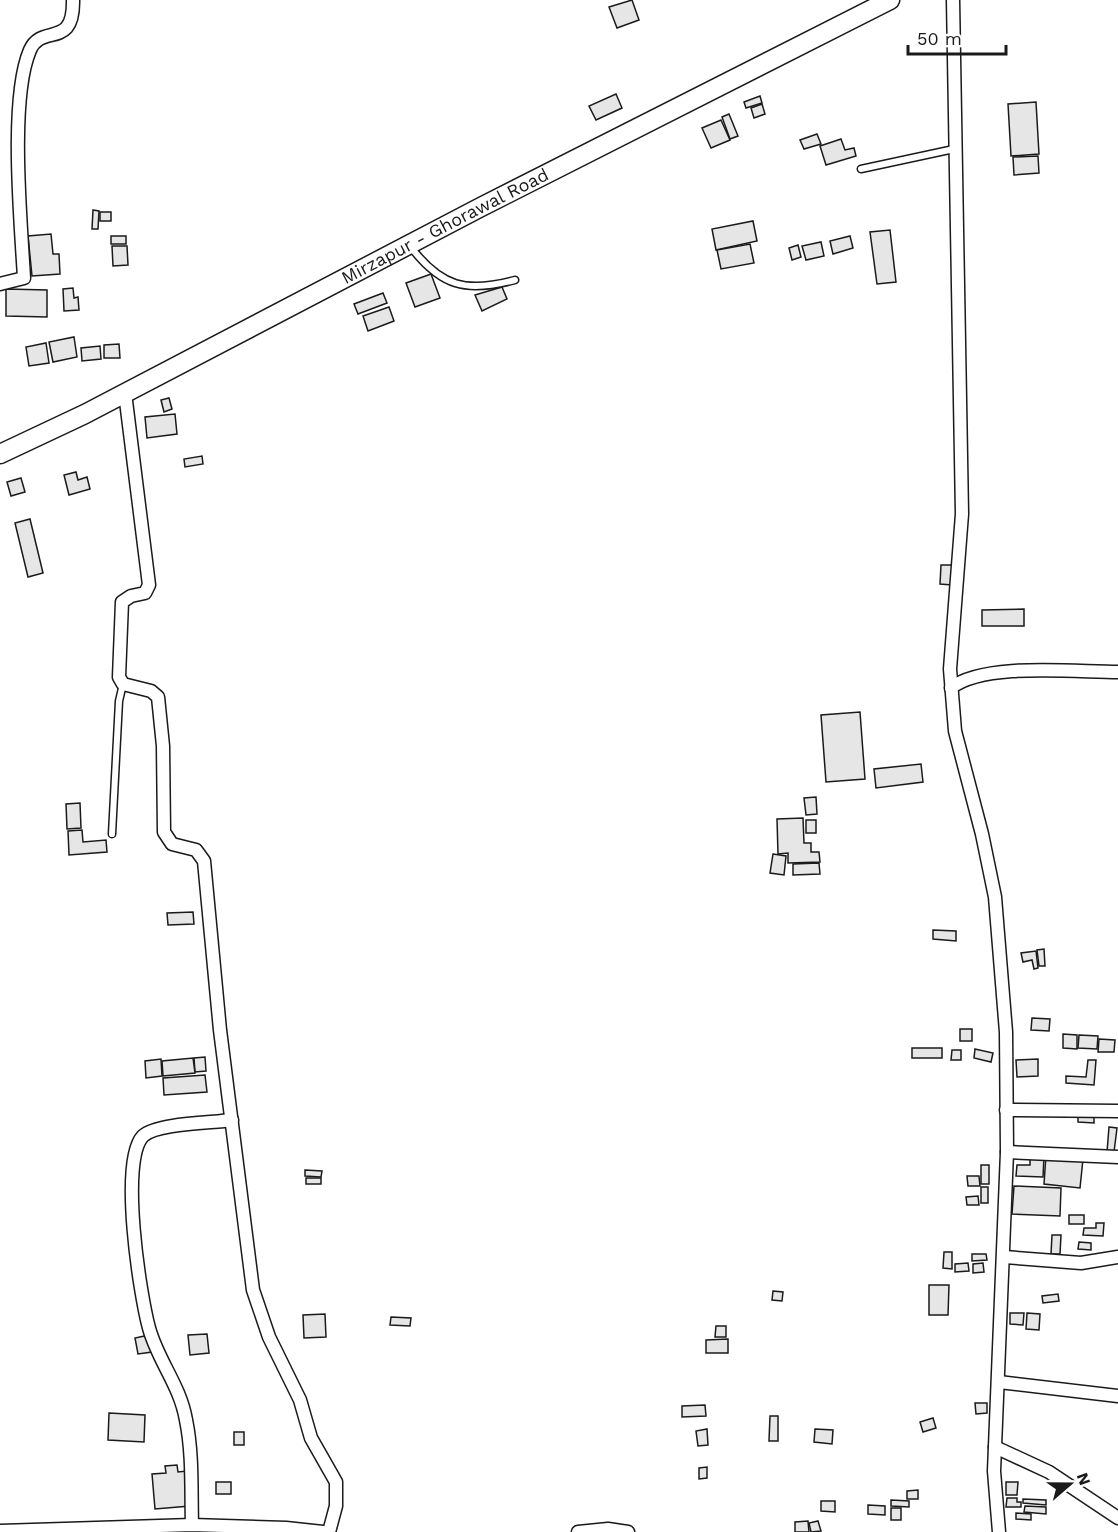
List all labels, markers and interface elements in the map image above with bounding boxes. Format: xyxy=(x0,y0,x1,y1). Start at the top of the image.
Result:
scale bar xyxy=(908,18,1006,56)
text: 50 m xyxy=(917,28,962,49)
street label: Mirzapur - Ghorawal Road xyxy=(338,164,552,288)
north arrow xyxy=(1040,1454,1100,1514)
text: N xyxy=(1073,1470,1095,1488)

